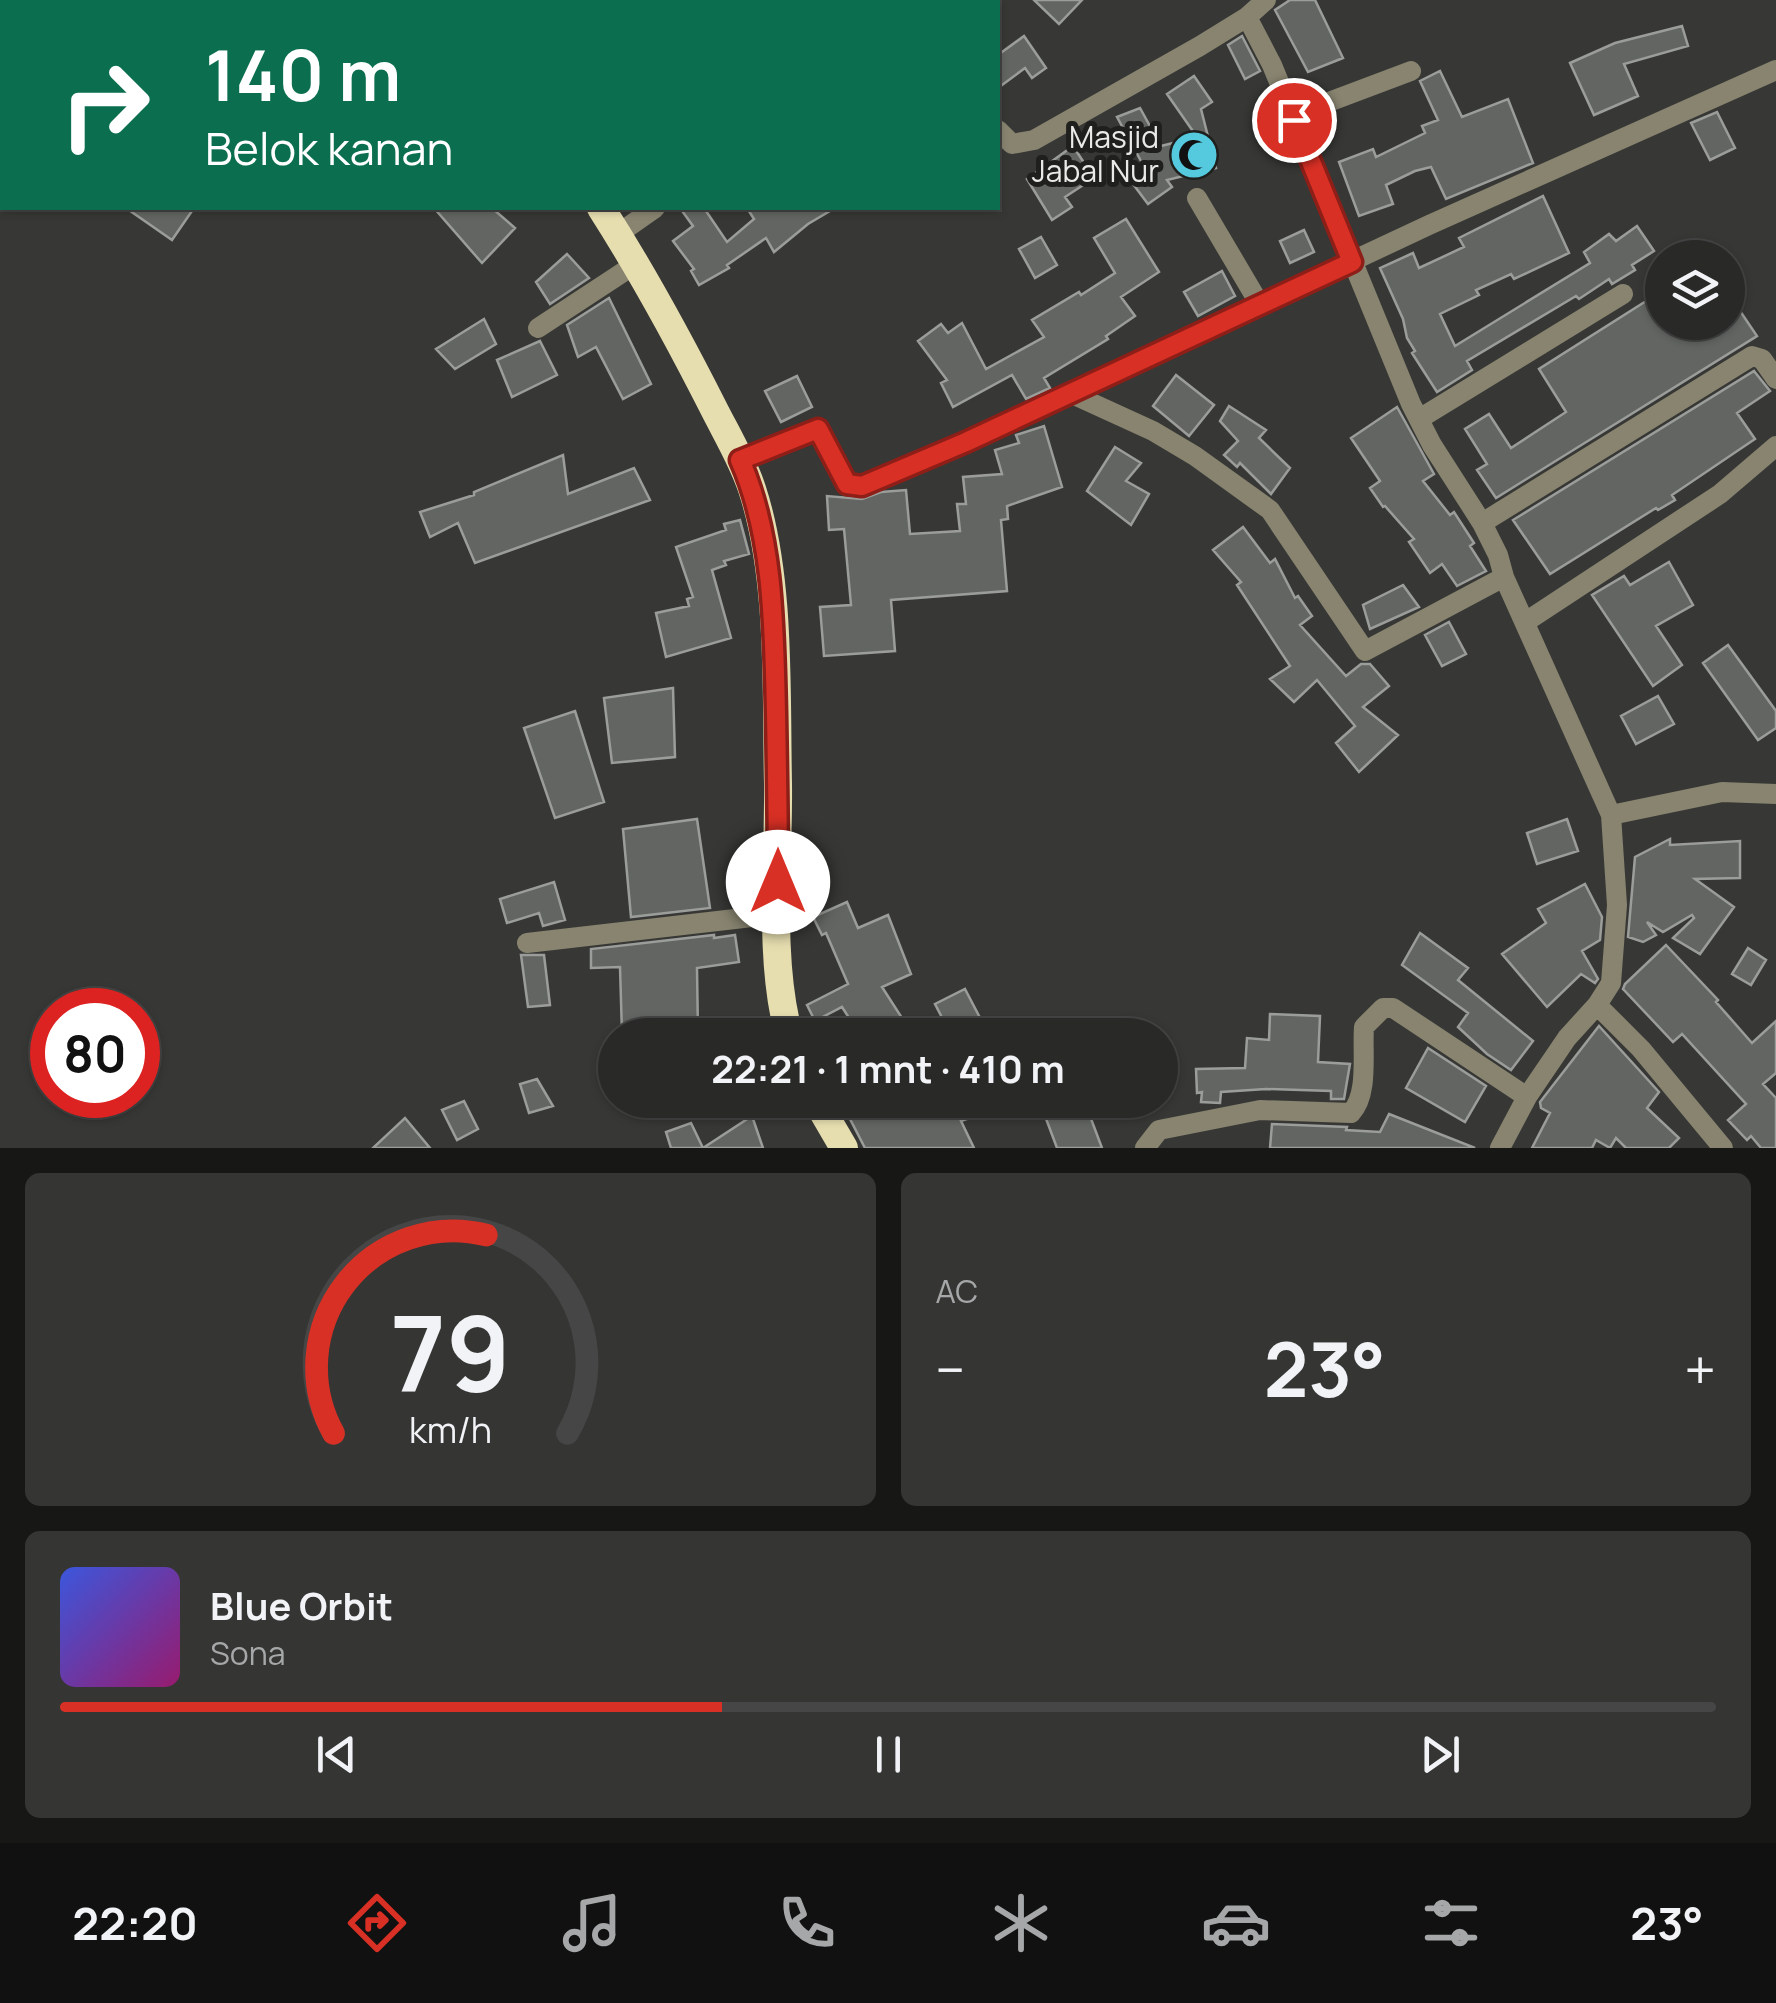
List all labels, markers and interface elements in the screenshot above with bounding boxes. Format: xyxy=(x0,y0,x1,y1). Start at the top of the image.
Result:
text: 140 m xyxy=(205,26,401,122)
icon: right xyxy=(40,40,170,170)
pin xyxy=(1252,78,1337,163)
icon: arrive xyxy=(1267,93,1322,148)
place label: Masjid Jabal Nur xyxy=(1032,116,1159,191)
text: Belok kanan xyxy=(205,117,453,179)
mosque icon: Masjid Jabal Nur xyxy=(1168,129,1220,181)
map controls xyxy=(1645,240,1745,340)
button: layers xyxy=(1645,240,1745,340)
position arrow xyxy=(726,830,830,934)
speed limit sign: 80 xyxy=(30,988,160,1118)
text: 22:21 · 1 mnt · 410 m xyxy=(711,1042,1065,1094)
text: AC xyxy=(936,1269,978,1313)
text: 79 xyxy=(390,1280,510,1422)
text: 23° xyxy=(1264,1317,1386,1420)
text: − xyxy=(936,1331,965,1407)
text: + xyxy=(1684,1331,1716,1407)
text: km/h xyxy=(409,1405,492,1454)
text: Blue Orbit xyxy=(210,1579,393,1631)
text: Sona xyxy=(210,1631,285,1675)
icon: previous xyxy=(309,1727,364,1782)
icon: pause xyxy=(861,1727,916,1782)
icon: next xyxy=(1413,1727,1468,1782)
icon: directions xyxy=(342,1888,412,1958)
icon: music xyxy=(557,1888,627,1958)
icon: phone xyxy=(772,1888,842,1958)
icon: climate xyxy=(986,1888,1056,1958)
icon: car xyxy=(1201,1888,1271,1958)
icon: filters xyxy=(1416,1888,1486,1958)
text: 22:20 xyxy=(72,1892,198,1954)
text: 23° xyxy=(1630,1892,1704,1954)

